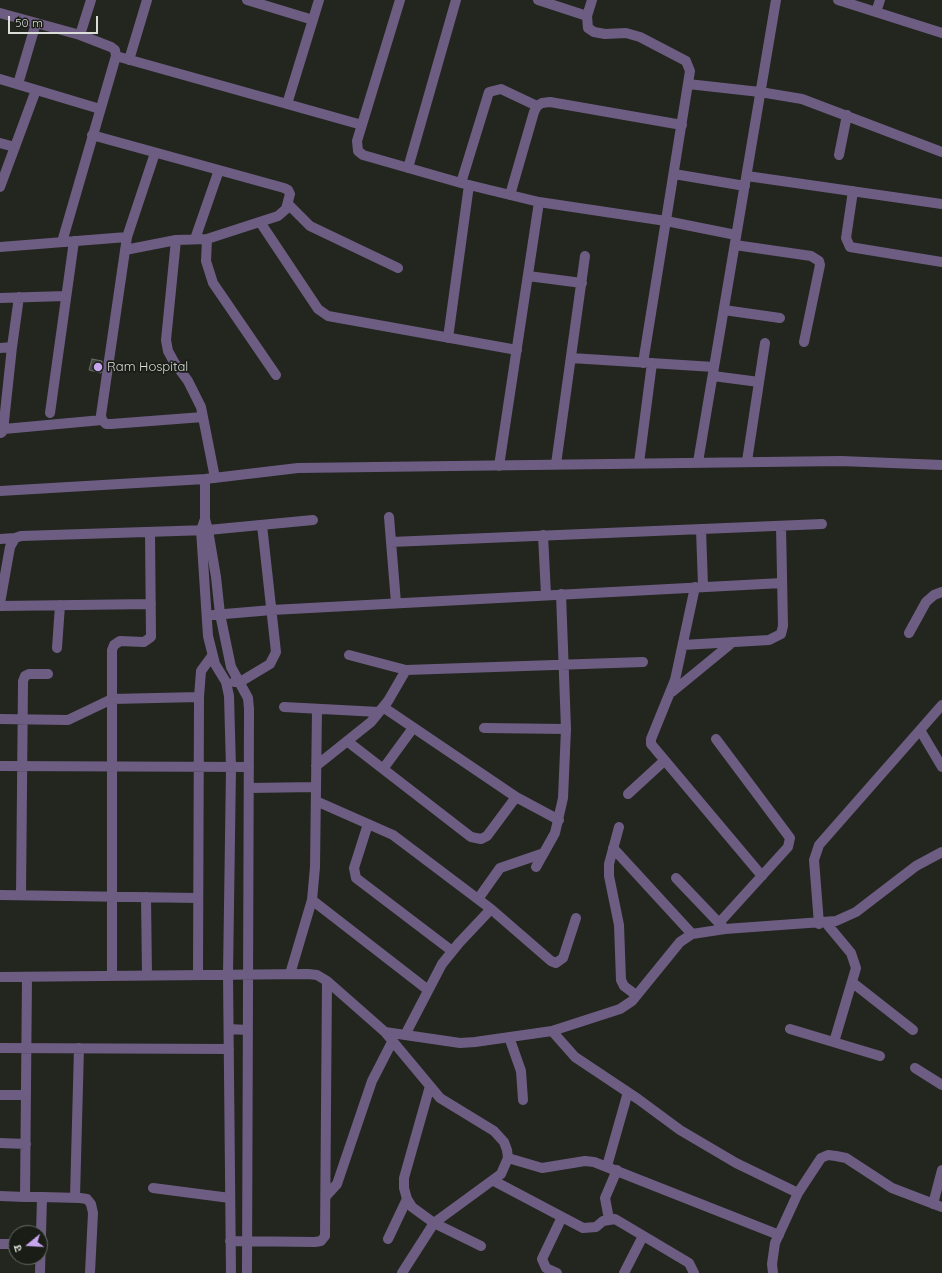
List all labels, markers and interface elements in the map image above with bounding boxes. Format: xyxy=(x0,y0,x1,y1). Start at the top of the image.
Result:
scale bar xyxy=(10,8,100,34)
text: 50 m xyxy=(15,15,43,30)
place label: Ram Hospital xyxy=(107,359,188,375)
marker: Ram Hospital xyxy=(92,361,104,373)
north arrow xyxy=(8,1225,48,1265)
text: उ xyxy=(10,1243,25,1254)

